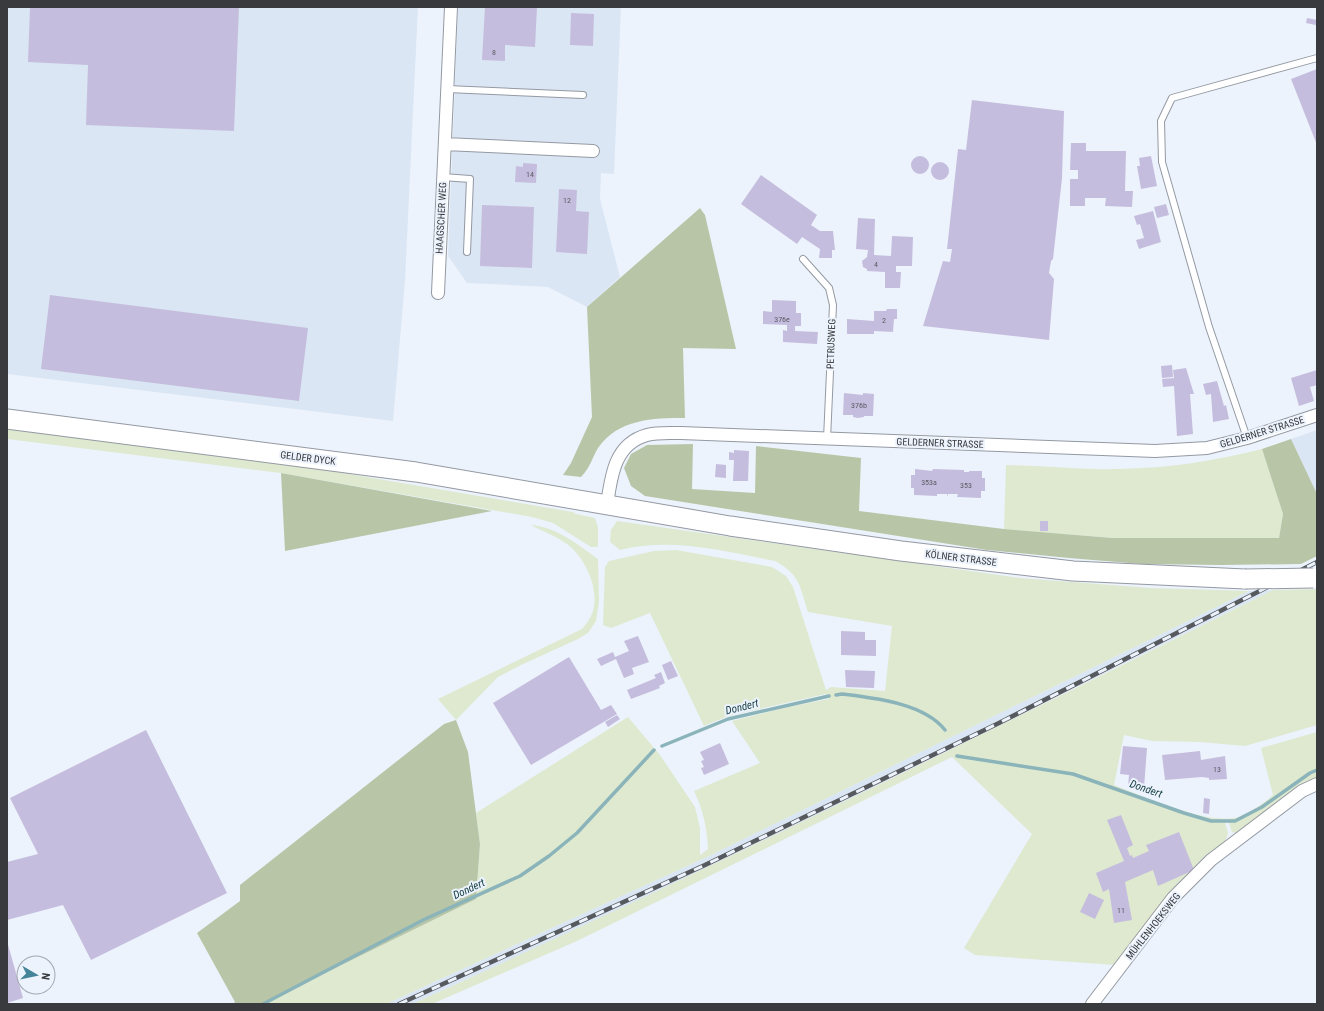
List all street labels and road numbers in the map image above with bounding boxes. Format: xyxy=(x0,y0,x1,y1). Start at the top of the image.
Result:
street label: HAAGSCHER WEG xyxy=(434,182,448,254)
street label: PETRUSWEG xyxy=(825,319,837,369)
street label: GELDERNER STRASSE xyxy=(1219,414,1305,450)
street label: GELDERNER STRASSE xyxy=(896,436,984,450)
street label: GELDER DYCK xyxy=(280,449,337,467)
street label: KÖLNER STRASSE xyxy=(925,547,997,568)
street label: MÜHLENHOEKSWEG xyxy=(1123,890,1183,962)

